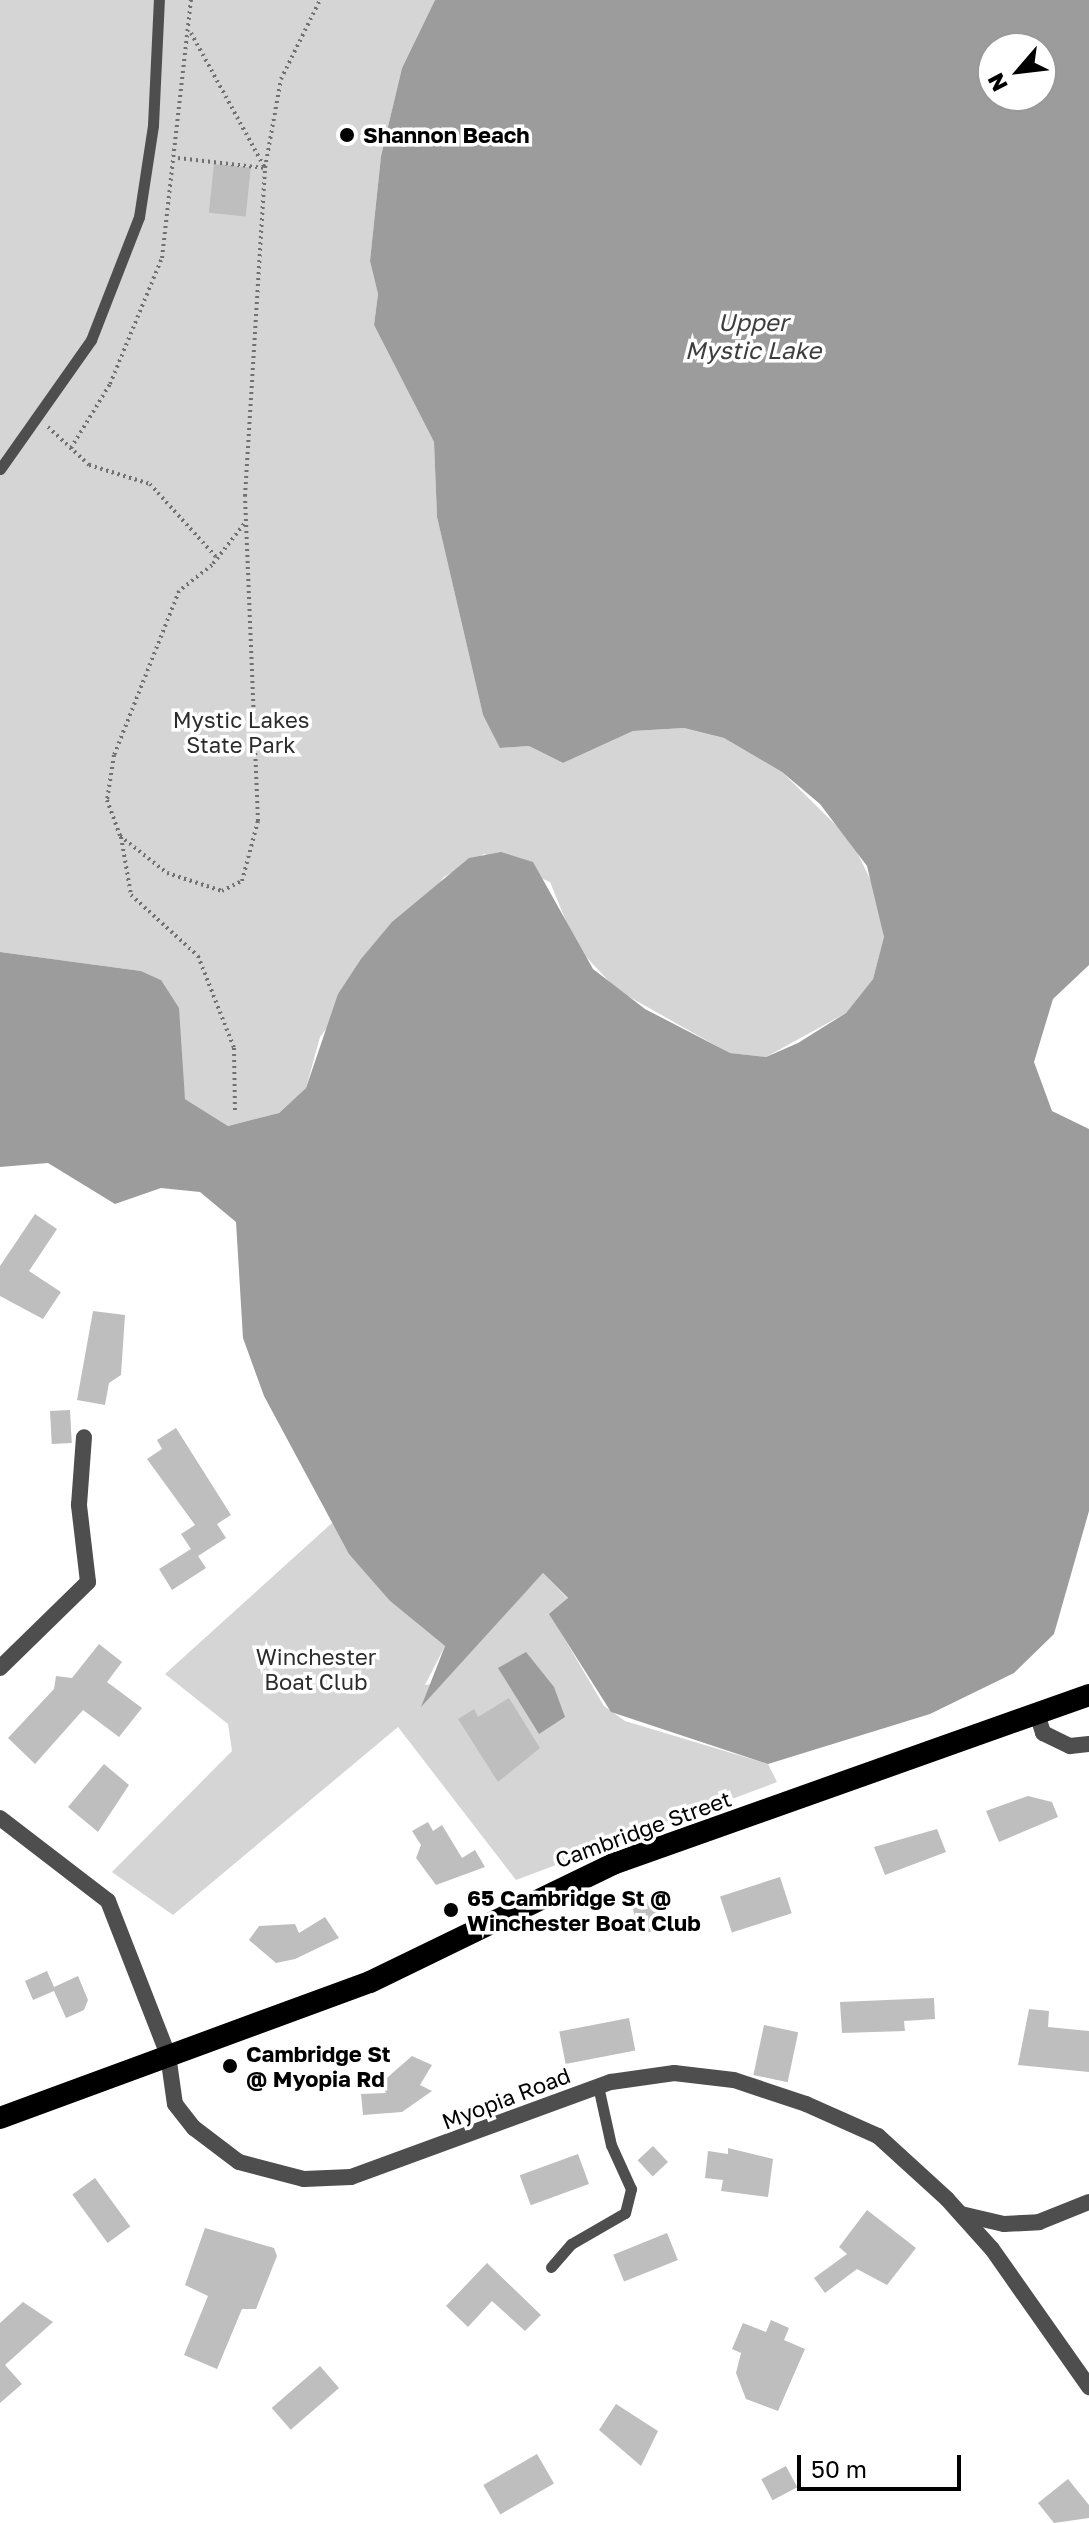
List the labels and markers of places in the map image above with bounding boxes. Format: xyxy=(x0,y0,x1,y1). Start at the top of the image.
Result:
place label: Shannon Beach xyxy=(363,122,530,148)
marker: Shannon Beach xyxy=(338,126,356,144)
place label: 65 Cambridge St @ Winchester Boat Club xyxy=(467,1884,701,1936)
marker: 65 Cambridge St @ Winchester Boat Club xyxy=(442,1901,460,1919)
place label: Cambridge St @ Myopia Rd xyxy=(246,2040,391,2092)
marker: Cambridge St @ Myopia Rd xyxy=(221,2057,239,2075)

